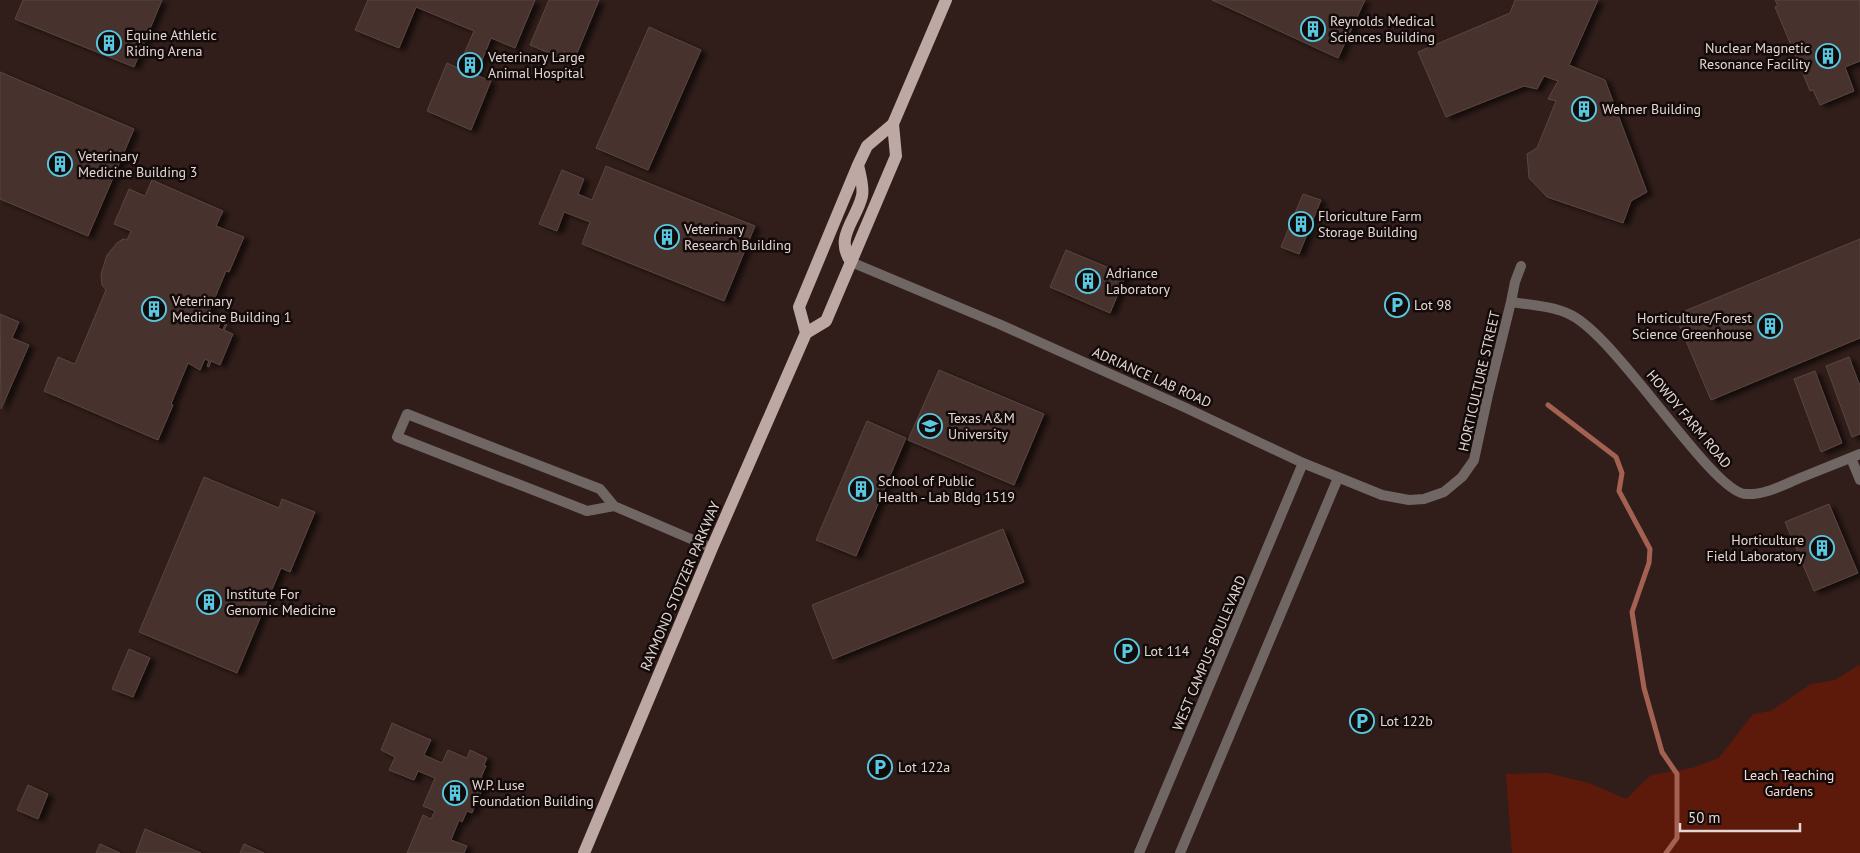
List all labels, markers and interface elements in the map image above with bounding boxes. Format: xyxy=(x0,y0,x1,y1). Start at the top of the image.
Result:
place label: Reynolds Medical Sciences Building xyxy=(1330,12,1435,46)
building icon: Reynolds Medical Sciences Building xyxy=(1300,16,1326,42)
place label: Equine Athletic Riding Arena xyxy=(126,26,217,60)
building icon: Equine Athletic Riding Arena xyxy=(96,30,122,56)
place label: Nuclear Magnetic Resonance Facility xyxy=(1699,39,1810,73)
building icon: Nuclear Magnetic Resonance Facility xyxy=(1815,43,1841,69)
place label: Veterinary Large Animal Hospital xyxy=(487,48,585,82)
building icon: Veterinary Large Animal Hospital xyxy=(457,52,483,78)
building icon: Wehner Building xyxy=(1571,96,1597,122)
place label: Wehner Building xyxy=(1602,100,1701,118)
place label: Veterinary Medicine Building 3 xyxy=(77,147,197,181)
building icon: Veterinary Medicine Building 3 xyxy=(47,151,73,177)
place label: Floriculture Farm Storage Building xyxy=(1318,207,1422,241)
building icon: Floriculture Farm Storage Building xyxy=(1288,211,1314,237)
place label: Veterinary Research Building xyxy=(683,220,791,254)
building icon: Veterinary Research Building xyxy=(654,224,680,250)
place label: Adriance Laboratory xyxy=(1106,264,1171,298)
building icon: Adriance Laboratory xyxy=(1075,268,1101,294)
place label: Veterinary Medicine Building 1 xyxy=(171,292,291,326)
parking icon: Lot 98 xyxy=(1384,292,1410,318)
building icon: Veterinary Medicine Building 1 xyxy=(141,296,167,322)
place label: Lot 98 xyxy=(1414,296,1452,314)
street label: HORTICULTURE STREET xyxy=(1454,309,1504,453)
place label: Horticulture/Forest Science Greenhouse xyxy=(1632,309,1752,343)
building icon: Horticulture/Forest Science Greenhouse xyxy=(1757,313,1783,339)
street label: ADRIANCE LAB ROAD xyxy=(1090,343,1214,411)
street label: HOWDY FARM ROAD xyxy=(1643,366,1735,472)
place label: Texas A&M University xyxy=(948,409,1015,443)
school or university icon: Texas A&M University xyxy=(917,413,943,439)
place label: School of Public Health - Lab Bldg 1519 xyxy=(878,472,1015,506)
building icon: School of Public Health - Lab Bldg 1519 xyxy=(848,476,874,502)
street label: RAYMOND STOTZER PARKWAY xyxy=(636,498,724,673)
place label: Horticulture Field Laboratory xyxy=(1706,531,1804,565)
building icon: Horticulture Field Laboratory xyxy=(1809,535,1835,561)
street label: WEST CAMPUS BOULEVARD xyxy=(1168,573,1250,733)
place label: Institute For Genomic Medicine xyxy=(226,585,336,619)
building icon: Institute For Genomic Medicine xyxy=(196,589,222,615)
parking icon: Lot 114 xyxy=(1114,638,1140,664)
place label: Lot 114 xyxy=(1144,642,1190,660)
parking icon: Lot 122b xyxy=(1349,708,1375,734)
place label: Lot 122b xyxy=(1380,712,1433,730)
parking icon: Lot 122a xyxy=(867,754,893,780)
place label: Lot 122a xyxy=(898,758,950,776)
park label: Leach Teaching Gardens xyxy=(1744,766,1834,800)
place label: W.P. Luse Foundation Building xyxy=(472,776,594,810)
building icon: W.P. Luse Foundation Building xyxy=(442,780,468,806)
scale bar xyxy=(1680,800,1800,832)
text: 50 m xyxy=(1688,808,1721,827)

